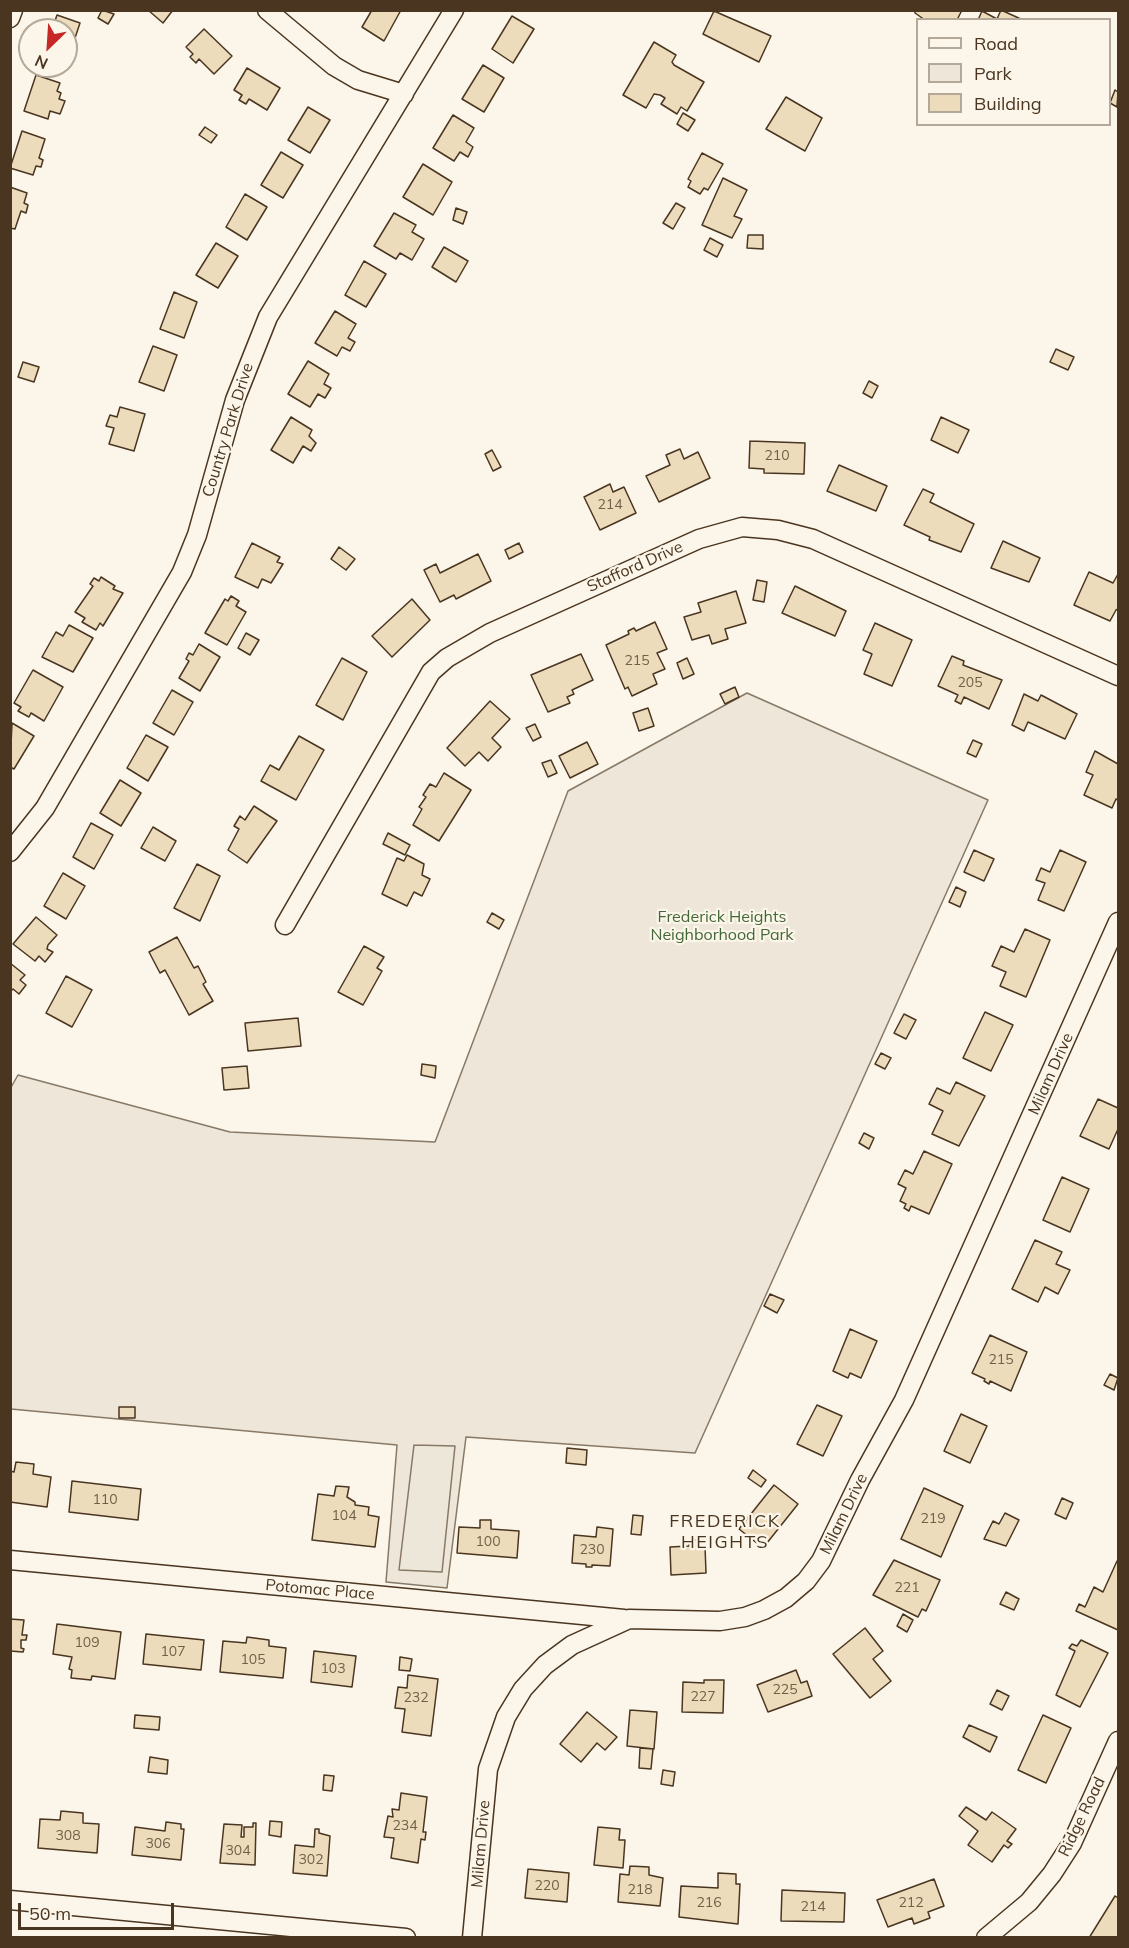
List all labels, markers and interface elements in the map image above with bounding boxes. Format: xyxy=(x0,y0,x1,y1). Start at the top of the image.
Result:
north arrow xyxy=(18,18,78,78)
legend xyxy=(916,18,1111,126)
text: Road xyxy=(974,32,1018,55)
text: N xyxy=(32,51,51,74)
text: Park xyxy=(974,62,1012,85)
text: Building xyxy=(974,92,1042,115)
street label: Country Park Drive xyxy=(198,361,258,499)
house number: 210 xyxy=(764,448,790,464)
house number: 214 xyxy=(597,497,623,513)
street label: Stafford Drive xyxy=(584,537,686,597)
house number: 215 xyxy=(624,653,650,669)
house number: 205 xyxy=(957,675,983,691)
park label: Frederick Heights Neighborhood Park xyxy=(650,907,794,945)
street label: Milam Drive xyxy=(1024,1030,1078,1118)
house number: 215 xyxy=(988,1352,1014,1368)
street label: Milam Drive xyxy=(816,1470,872,1558)
house number: 110 xyxy=(92,1492,118,1508)
house number: 104 xyxy=(331,1508,357,1524)
district label: FREDERICK HEIGHTS xyxy=(669,1511,781,1553)
house number: 219 xyxy=(920,1511,946,1527)
house number: 100 xyxy=(475,1534,501,1550)
house number: 230 xyxy=(579,1542,605,1558)
street label: Potomac Place xyxy=(264,1576,376,1604)
house number: 221 xyxy=(894,1580,920,1596)
house number: 109 xyxy=(74,1635,100,1651)
house number: 107 xyxy=(160,1644,186,1660)
house number: 105 xyxy=(240,1652,266,1668)
house number: 103 xyxy=(320,1661,346,1677)
house number: 225 xyxy=(772,1682,798,1698)
house number: 227 xyxy=(690,1689,716,1705)
house number: 232 xyxy=(403,1690,429,1706)
street label: Ridge Road xyxy=(1054,1774,1110,1860)
street label: Milam Drive xyxy=(468,1799,494,1889)
house number: 234 xyxy=(392,1818,418,1834)
house number: 308 xyxy=(55,1828,81,1844)
house number: 306 xyxy=(145,1836,171,1852)
house number: 304 xyxy=(225,1843,251,1859)
house number: 302 xyxy=(298,1852,324,1868)
house number: 220 xyxy=(534,1878,560,1894)
house number: 218 xyxy=(627,1882,653,1898)
scale bar xyxy=(21,1891,177,1929)
house number: 216 xyxy=(696,1895,722,1911)
house number: 212 xyxy=(898,1895,924,1911)
house number: 214 xyxy=(800,1899,826,1915)
text: 50 m xyxy=(29,1902,71,1925)

